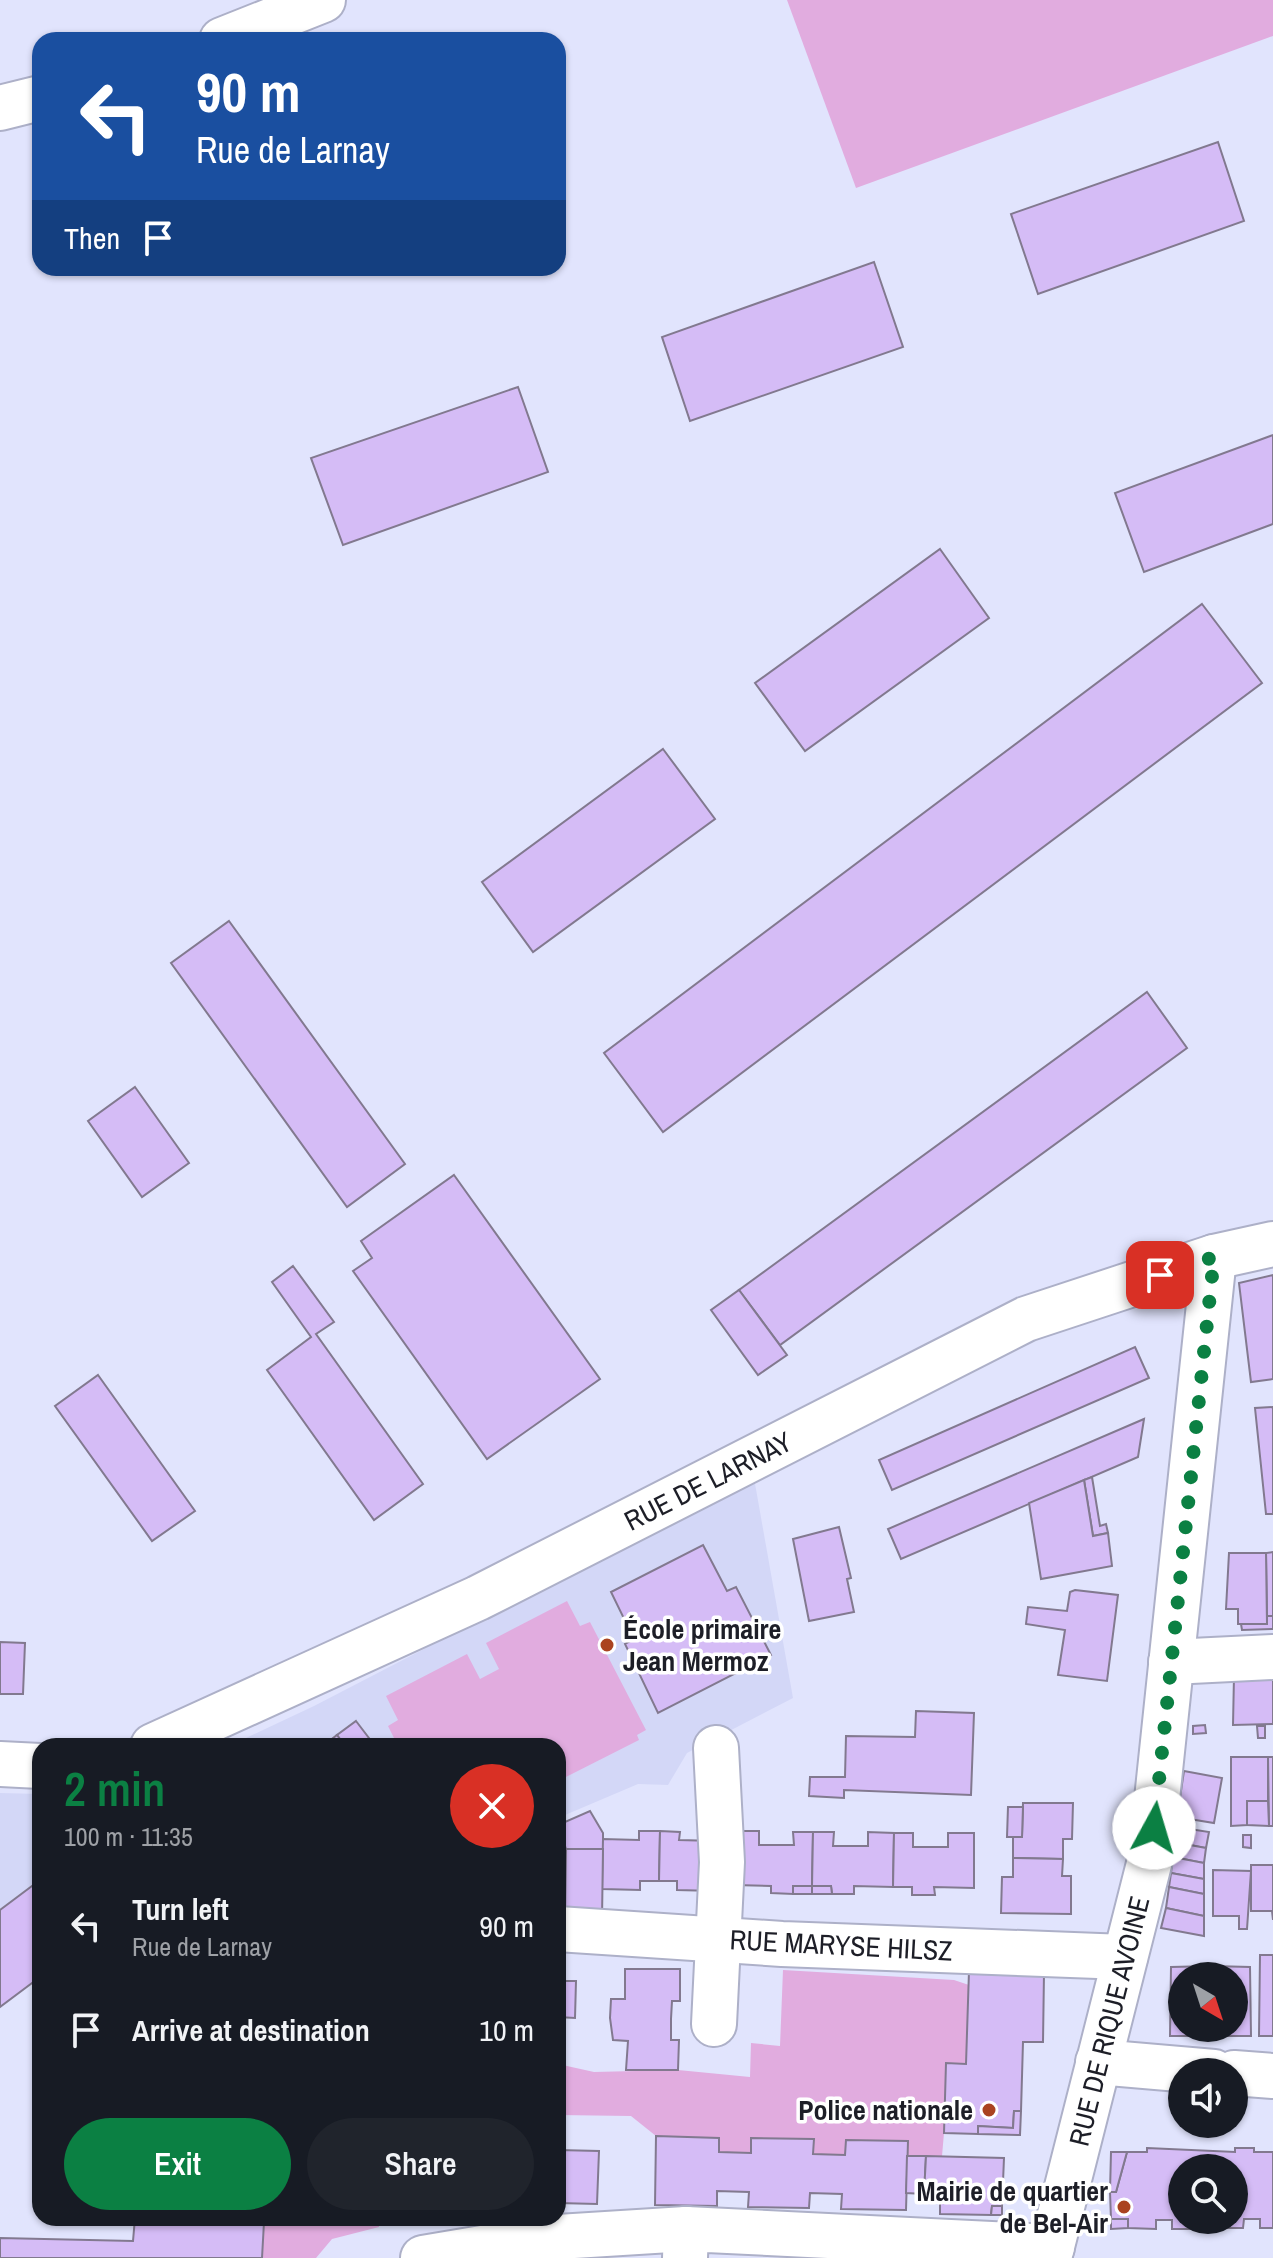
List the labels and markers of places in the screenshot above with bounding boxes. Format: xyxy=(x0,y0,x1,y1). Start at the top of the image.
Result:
pin xyxy=(1126,1241,1194,1309)
place label: École primaire Jean Mermoz xyxy=(623,1610,781,1680)
marker: École primaire Jean Mermoz xyxy=(598,1636,616,1654)
place label: Police nationale xyxy=(798,2091,973,2129)
marker: Police nationale xyxy=(980,2101,998,2119)
place label: Mairie de quartier de Bel-Air xyxy=(917,2172,1108,2242)
marker: Mairie de quartier de Bel-Air xyxy=(1115,2198,1133,2216)

